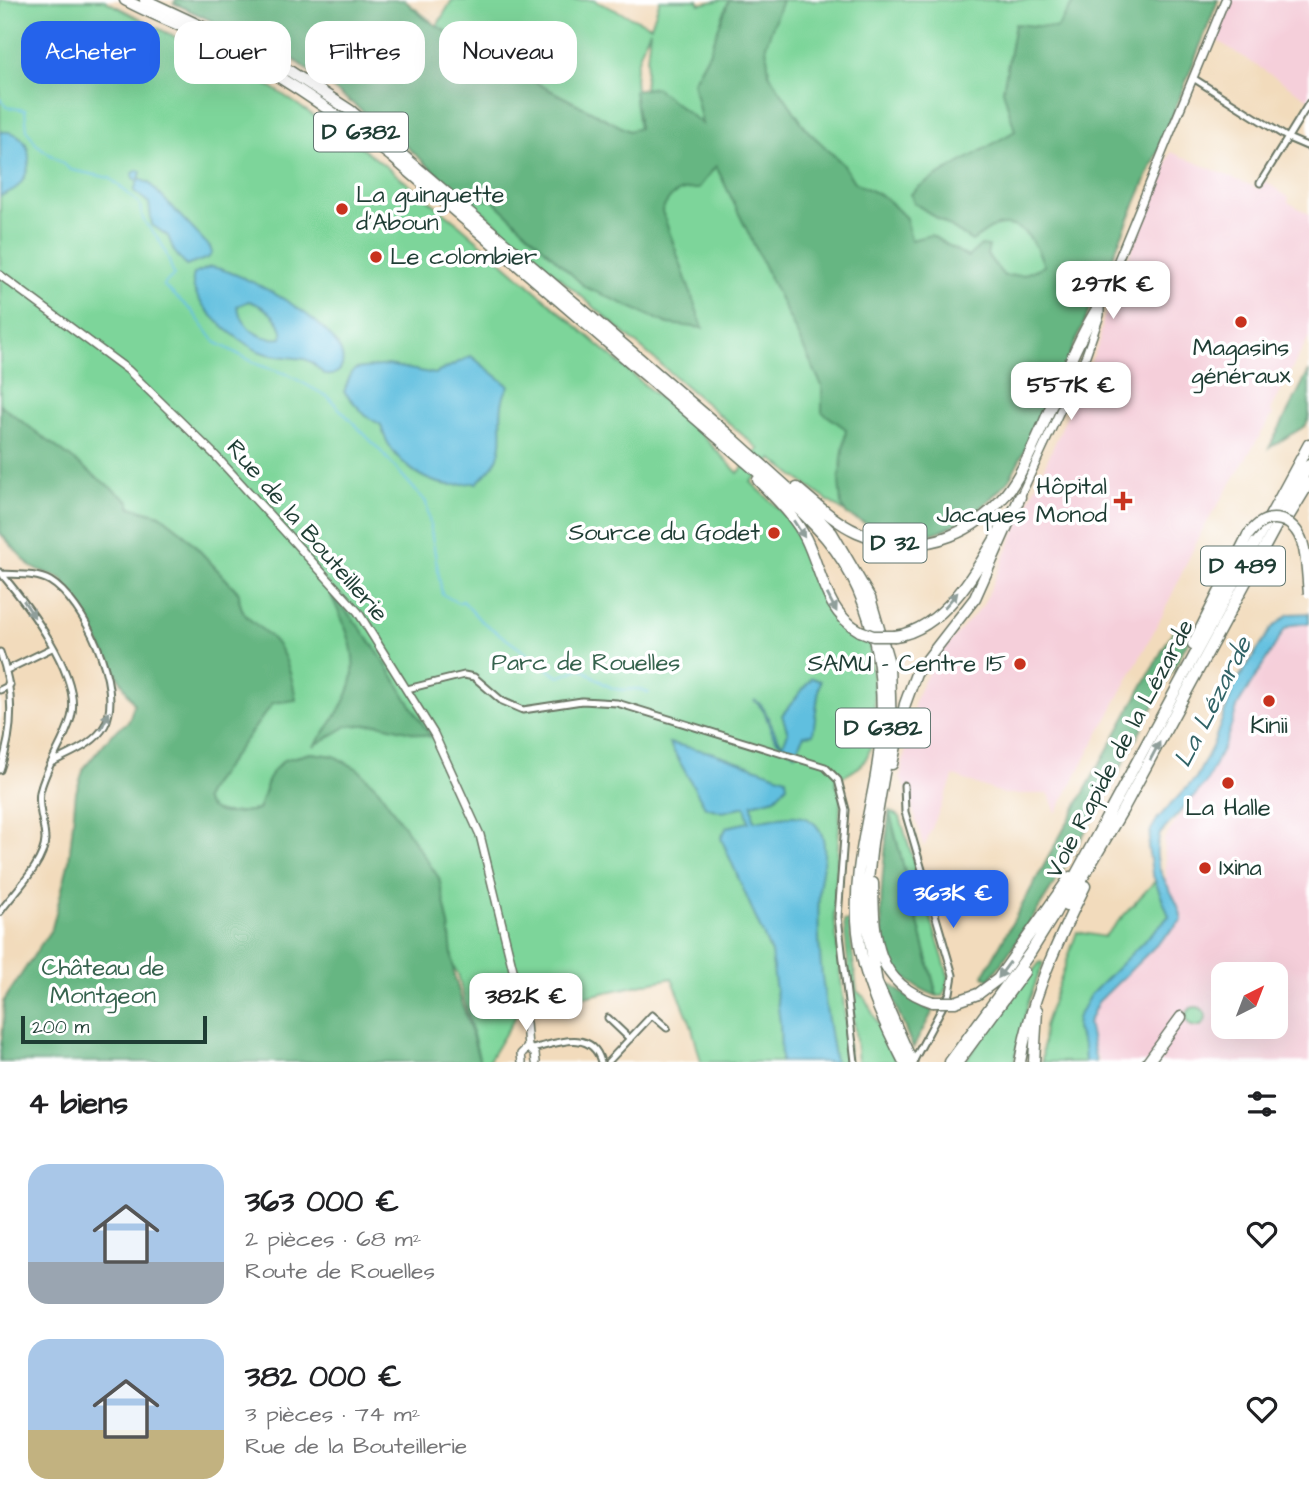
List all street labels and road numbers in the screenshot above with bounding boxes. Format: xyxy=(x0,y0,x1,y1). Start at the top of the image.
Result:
road number: D 6382 xyxy=(314,113,408,152)
street label: Rue de la Bouteillerie xyxy=(218,432,396,630)
road number: D 32 xyxy=(864,524,926,562)
road number: D 489 xyxy=(1201,546,1285,586)
street label: Voie Rapide de la Lézarde xyxy=(1037,614,1203,884)
road number: D 6382 xyxy=(836,708,930,748)

